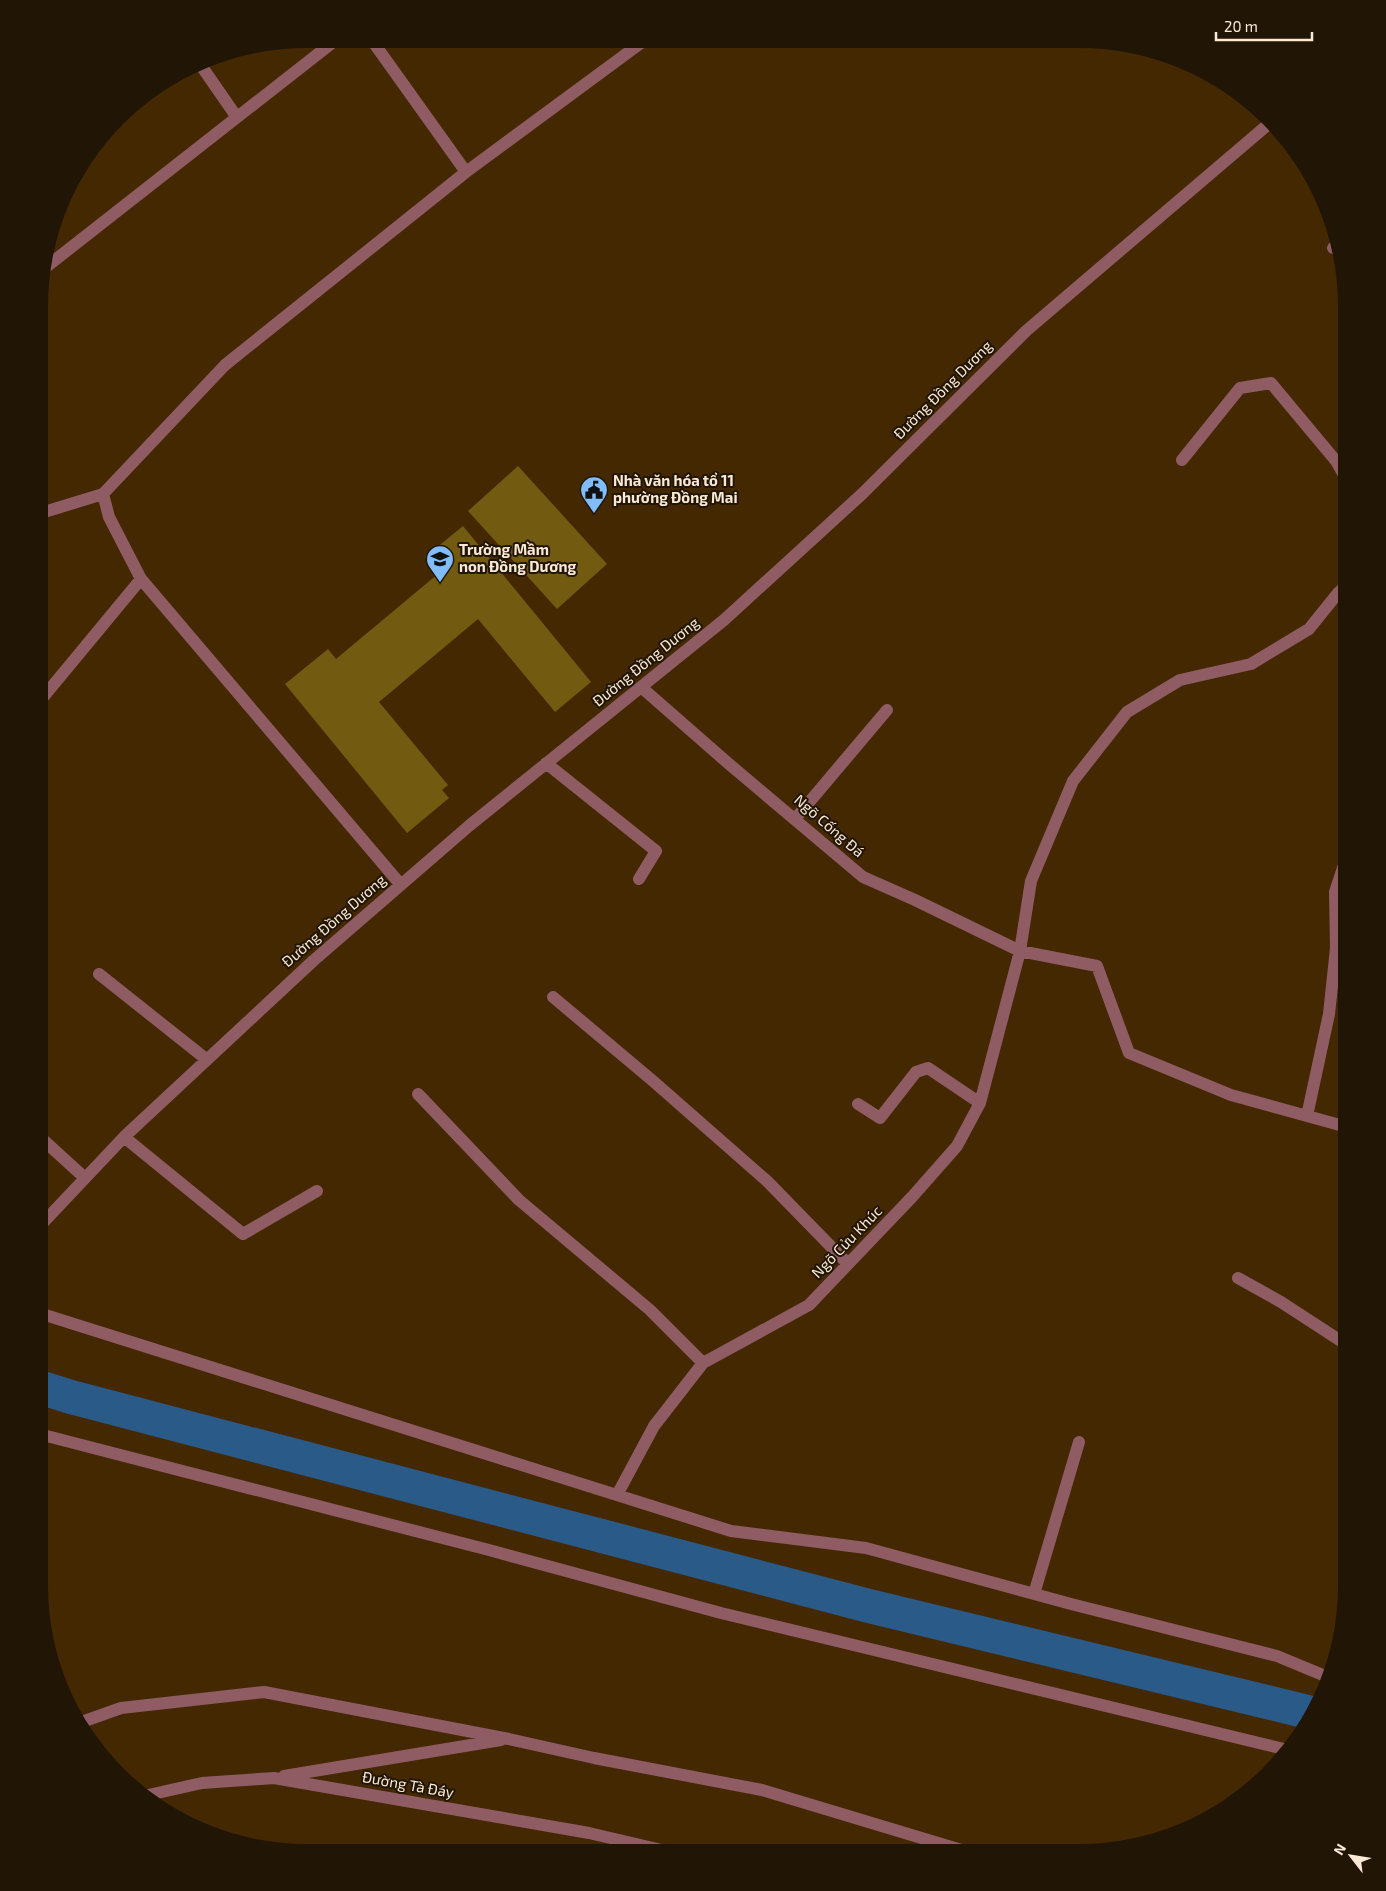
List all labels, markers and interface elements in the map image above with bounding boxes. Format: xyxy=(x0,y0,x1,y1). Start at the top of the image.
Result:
scale bar xyxy=(1216,10,1312,42)
text: 20 m xyxy=(1224,17,1258,35)
street label: Đường Đồng Dương xyxy=(889,336,996,442)
place label: Nhà văn hóa tổ 11 phường Đồng Mai xyxy=(613,471,738,506)
public building icon: Nhà văn hóa tổ 11 phường Đồng Mai xyxy=(579,475,609,514)
place label: Trường Mầm non Đồng Dương xyxy=(459,540,577,575)
school or university icon: Trường Mầm non Đồng Dương xyxy=(425,544,455,583)
street label: Đường Đồng Dương xyxy=(589,612,703,710)
street label: Ngõ Cống Đá xyxy=(791,790,868,860)
street label: Đường Đồng Dương xyxy=(278,870,389,970)
street label: Ngõ Cửu Khúc xyxy=(807,1201,885,1281)
street label: Đường Tà Đáy xyxy=(361,1767,456,1801)
north arrow xyxy=(1326,1831,1376,1881)
text: N xyxy=(1330,1840,1349,1858)

